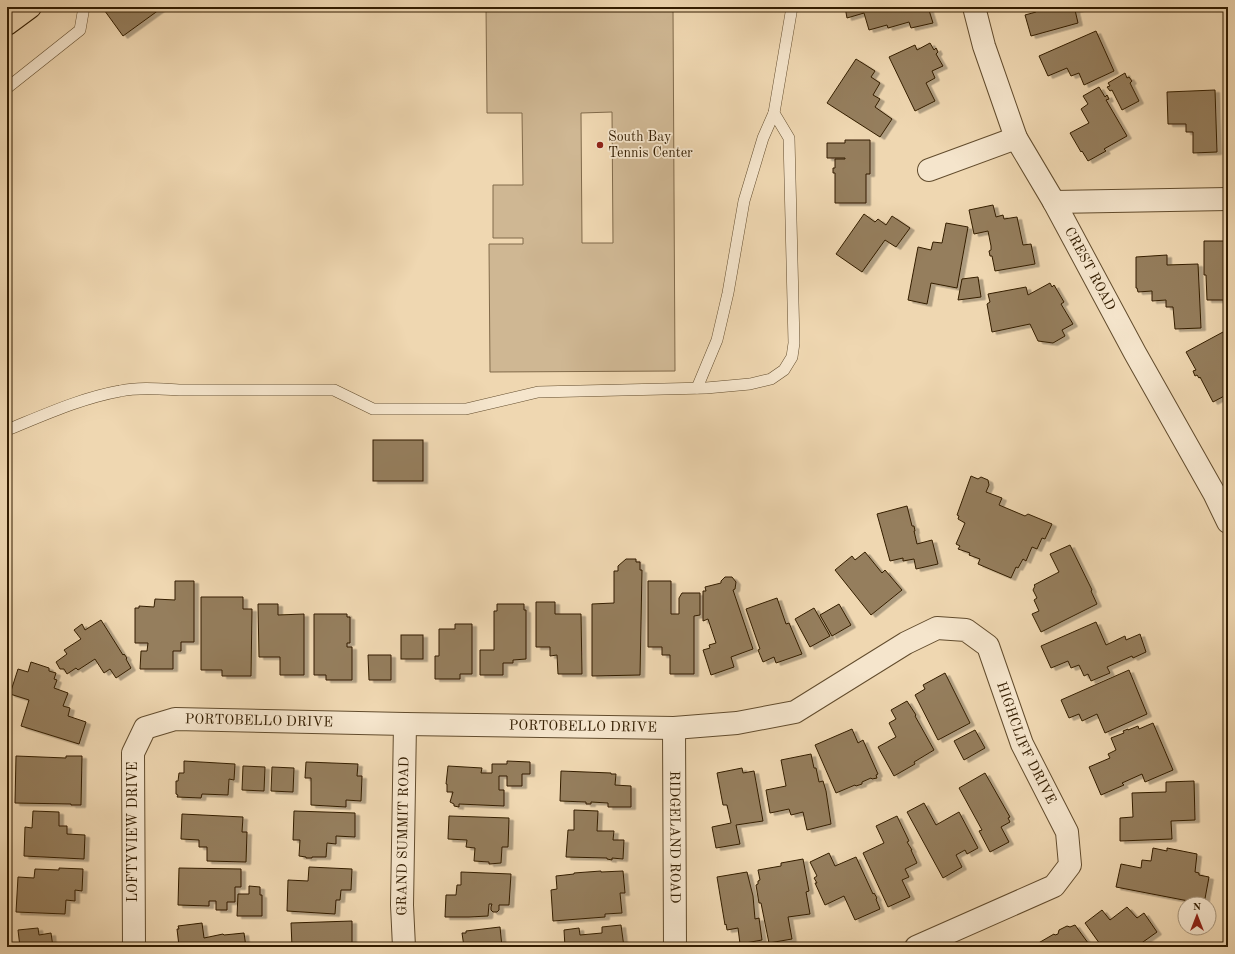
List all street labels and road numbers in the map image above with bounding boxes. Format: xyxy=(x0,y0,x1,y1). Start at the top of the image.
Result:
street label: CREST ROAD xyxy=(1062,225,1118,313)
street label: HIGHCLIFF DRIVE xyxy=(994,680,1058,806)
street label: PORTOBELLO DRIVE xyxy=(185,712,333,729)
street label: PORTOBELLO DRIVE xyxy=(509,719,657,735)
street label: GRAND SUMMIT ROAD xyxy=(395,756,411,916)
street label: LOFTYVIEW DRIVE xyxy=(126,762,140,902)
street label: RIDGELAND ROAD xyxy=(667,771,682,903)

